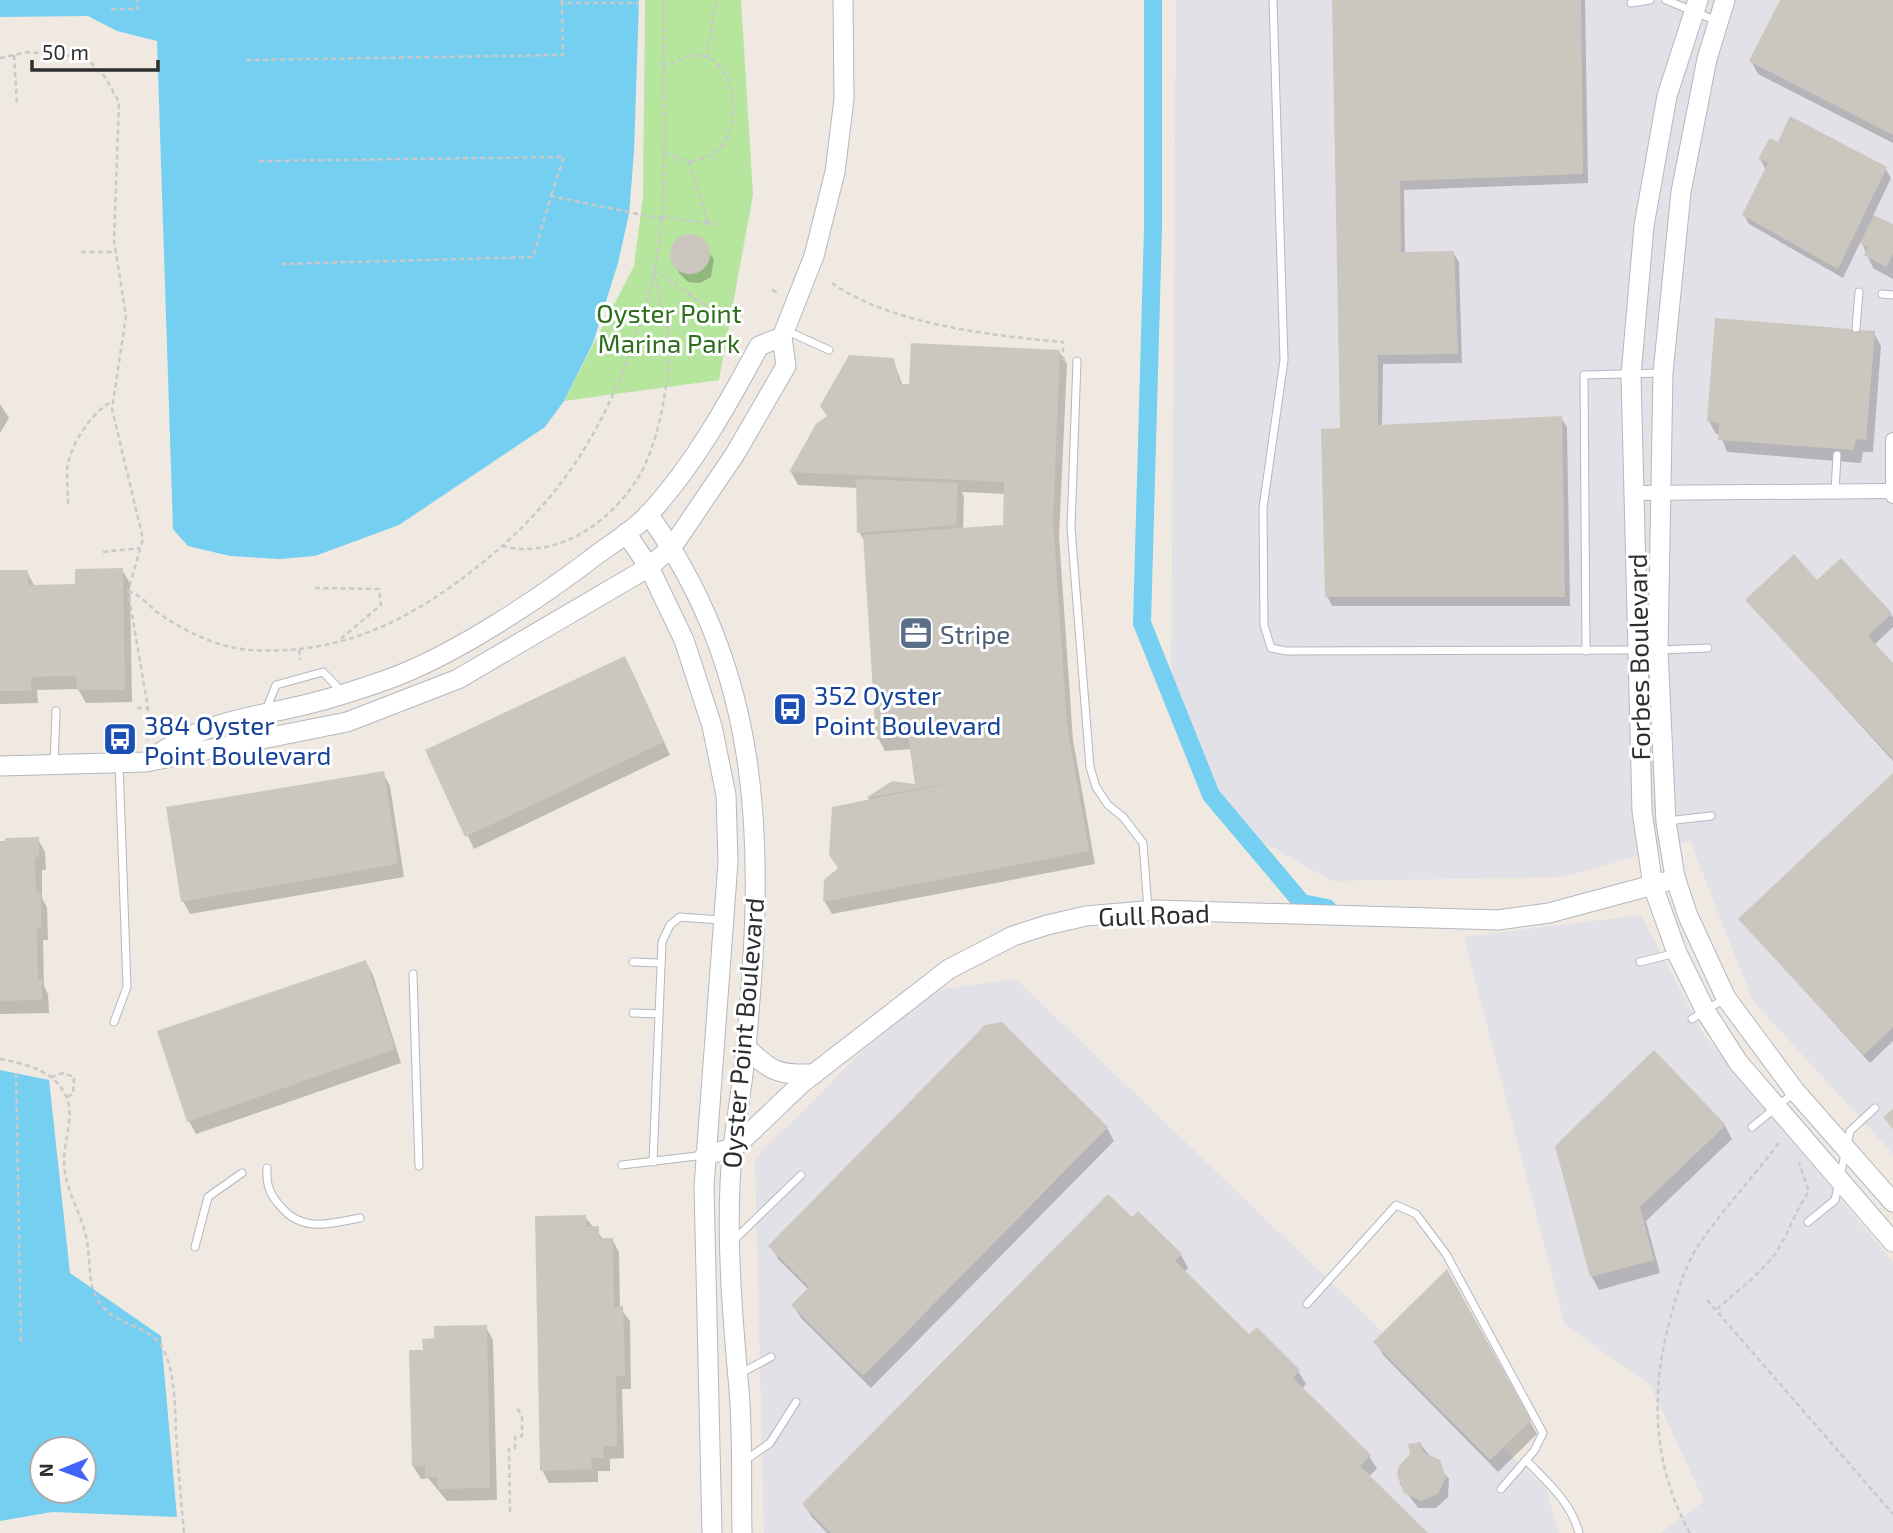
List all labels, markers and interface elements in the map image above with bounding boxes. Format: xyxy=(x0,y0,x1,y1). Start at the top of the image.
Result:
scale bar xyxy=(32,28,158,72)
text: 50 m xyxy=(42,39,89,64)
park label: Oyster Point Marina Park xyxy=(596,297,742,358)
street label: Forbes Boulevard xyxy=(1621,553,1655,761)
office icon: Stripe xyxy=(897,614,935,652)
place label: Stripe xyxy=(940,618,1010,649)
place label: 352 Oyster Point Boulevard xyxy=(814,679,1002,740)
bus stop icon: 352 Oyster Point Boulevard xyxy=(771,690,809,728)
place label: 384 Oyster Point Boulevard xyxy=(144,709,332,770)
bus stop icon: 384 Oyster Point Boulevard xyxy=(101,720,139,758)
street label: Oyster Point Boulevard xyxy=(715,896,769,1170)
street label: Gull Road xyxy=(1098,897,1210,931)
north arrow xyxy=(28,1435,98,1505)
text: N xyxy=(34,1463,57,1477)

